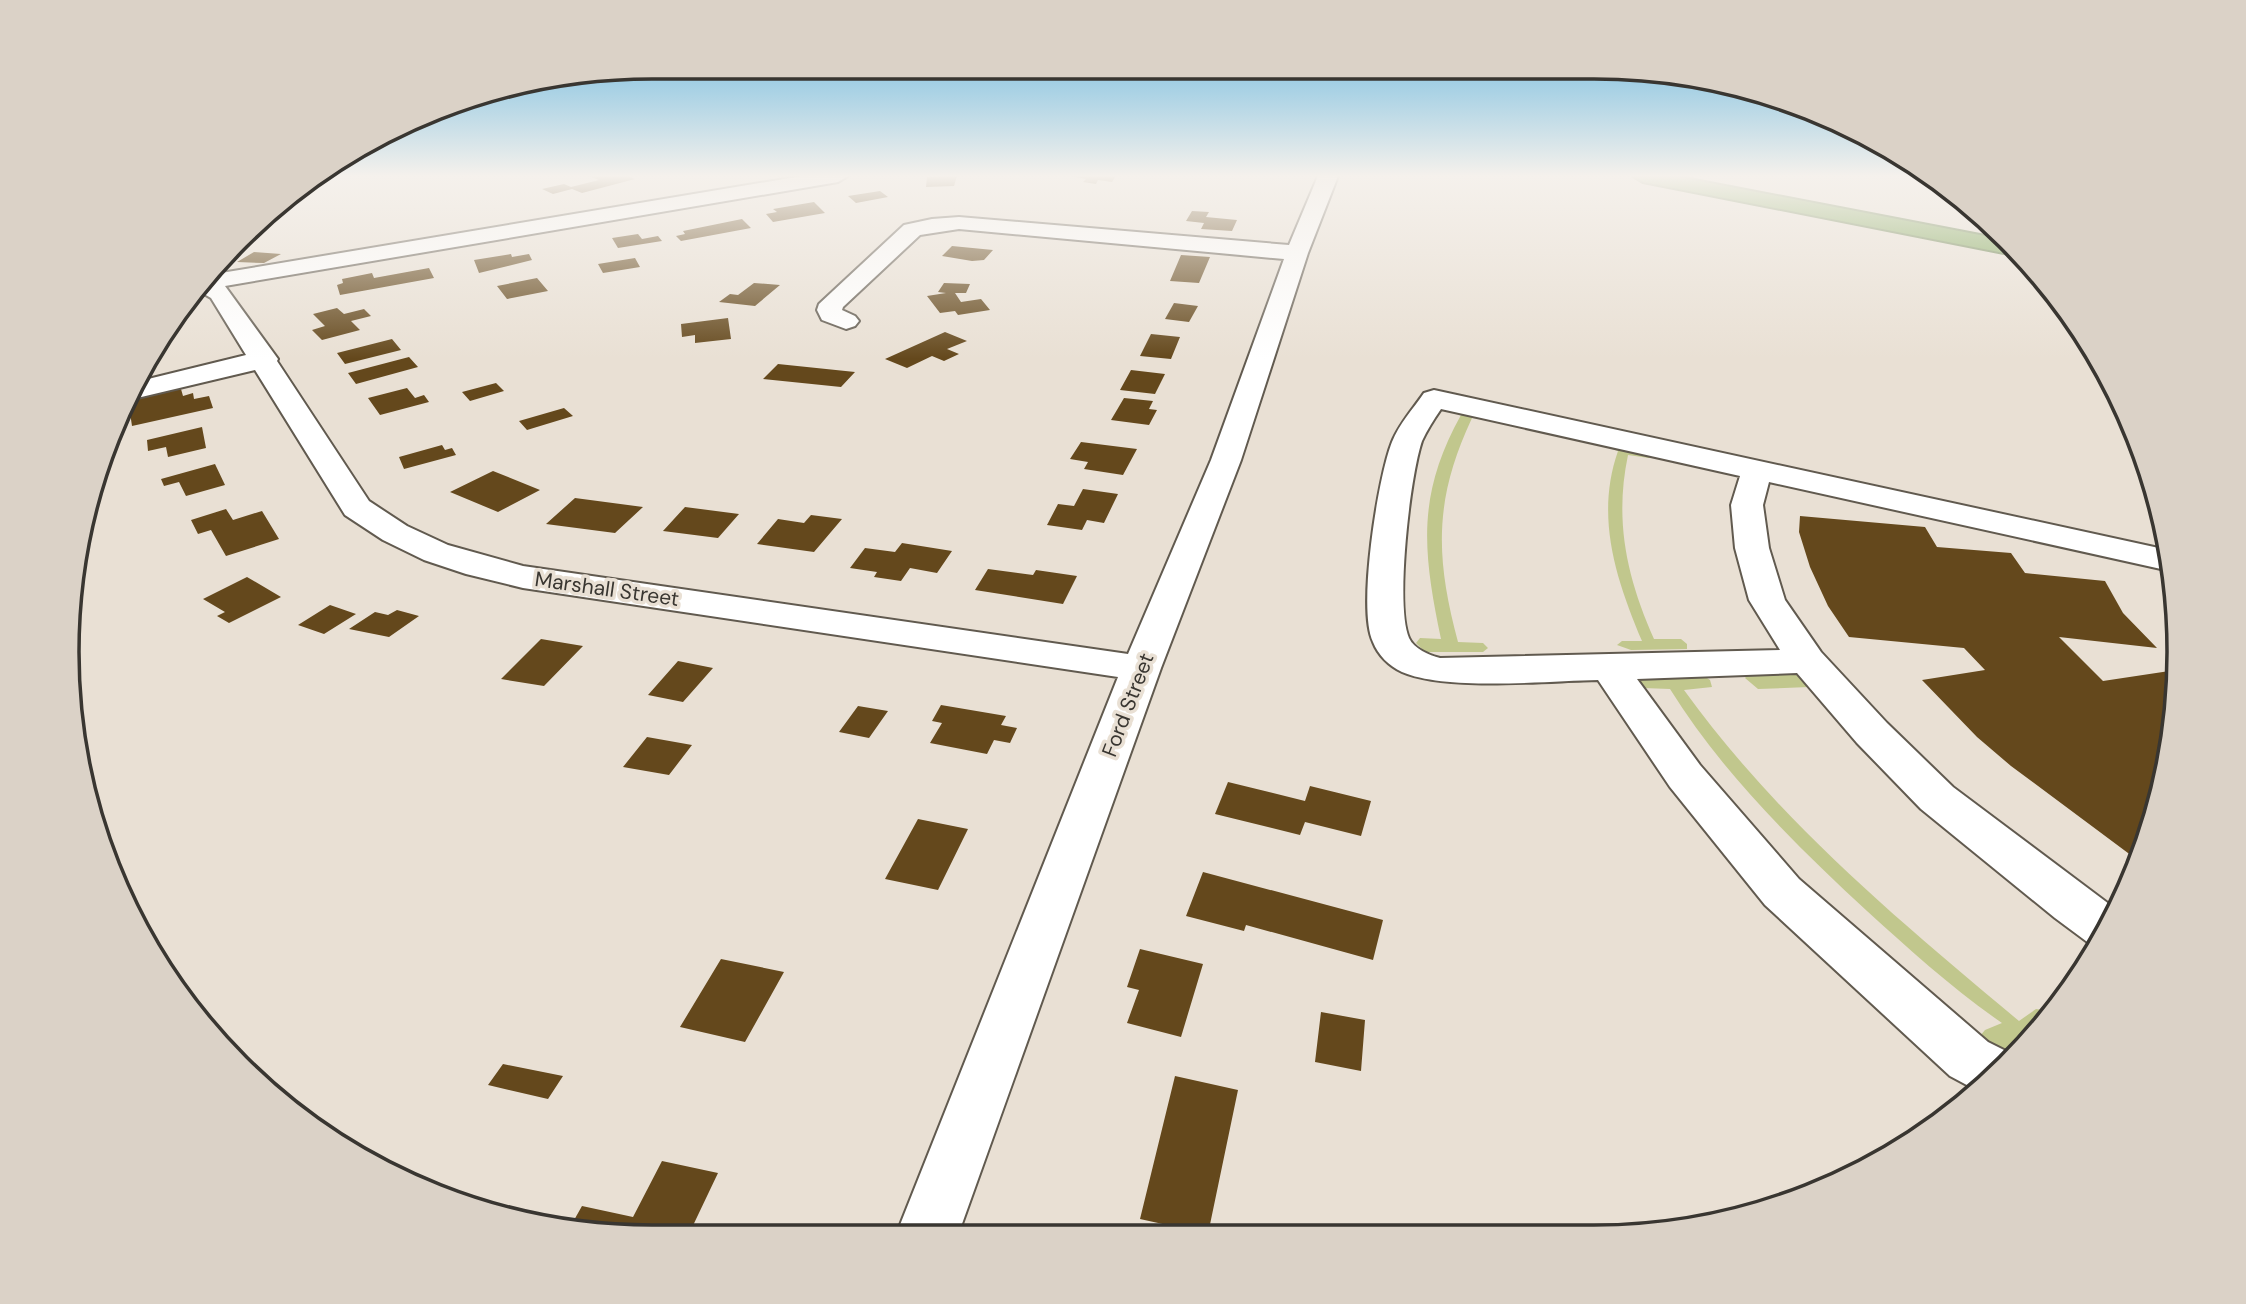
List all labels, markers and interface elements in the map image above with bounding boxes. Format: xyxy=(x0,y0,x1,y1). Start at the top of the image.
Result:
street label: Marshall Street xyxy=(533,565,681,613)
street label: Ford Street xyxy=(1095,649,1161,761)

